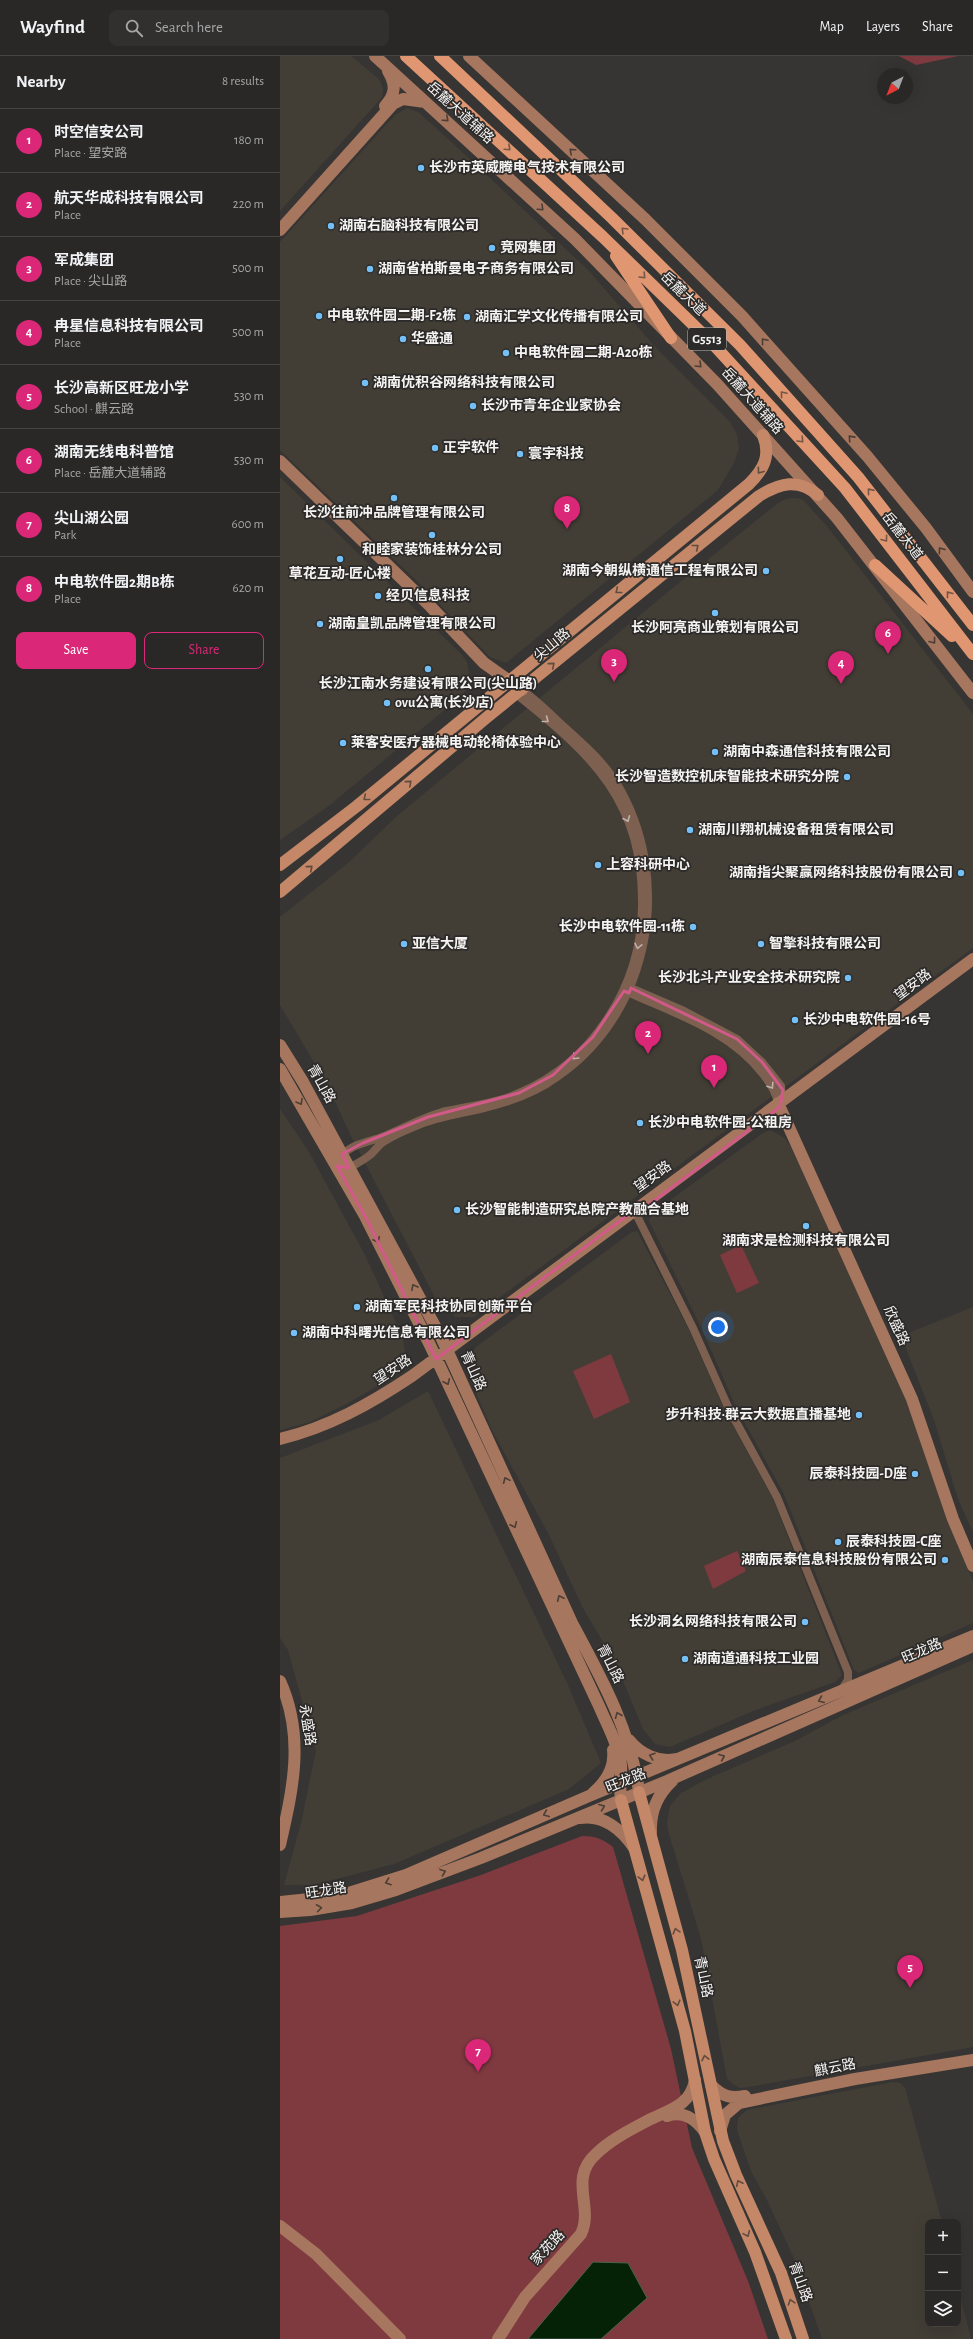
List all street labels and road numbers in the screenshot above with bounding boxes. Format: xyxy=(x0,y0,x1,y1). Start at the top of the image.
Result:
street label: 岳麓大道辅路 xyxy=(424,79,497,146)
street label: 岳麓大道 xyxy=(658,269,709,318)
road number: G5513 xyxy=(688,328,726,350)
street label: 岳麓大道辅路 xyxy=(719,364,786,437)
street label: 岳麓大道 xyxy=(879,509,926,562)
street label: 尖山路 xyxy=(531,625,573,664)
street label: 望安路 xyxy=(891,966,934,1003)
street label: 青山路 xyxy=(305,1062,338,1106)
street label: 望安路 xyxy=(631,1158,674,1195)
street label: 欣盛路 xyxy=(881,1303,913,1348)
street label: 青山路 xyxy=(458,1349,489,1393)
street label: 望安路 xyxy=(371,1352,414,1388)
street label: 旺龙路 xyxy=(899,1635,944,1666)
street label: 青山路 xyxy=(594,1642,627,1686)
street label: 永盛路 xyxy=(297,1703,319,1747)
street label: 旺龙路 xyxy=(603,1765,648,1795)
street label: 旺龙路 xyxy=(304,1879,348,1901)
street label: 青山路 xyxy=(692,1955,715,1999)
street label: 麒云路 xyxy=(813,2055,857,2079)
street label: 家苑路 xyxy=(527,2227,567,2268)
street label: 青山路 xyxy=(786,2260,815,2304)

